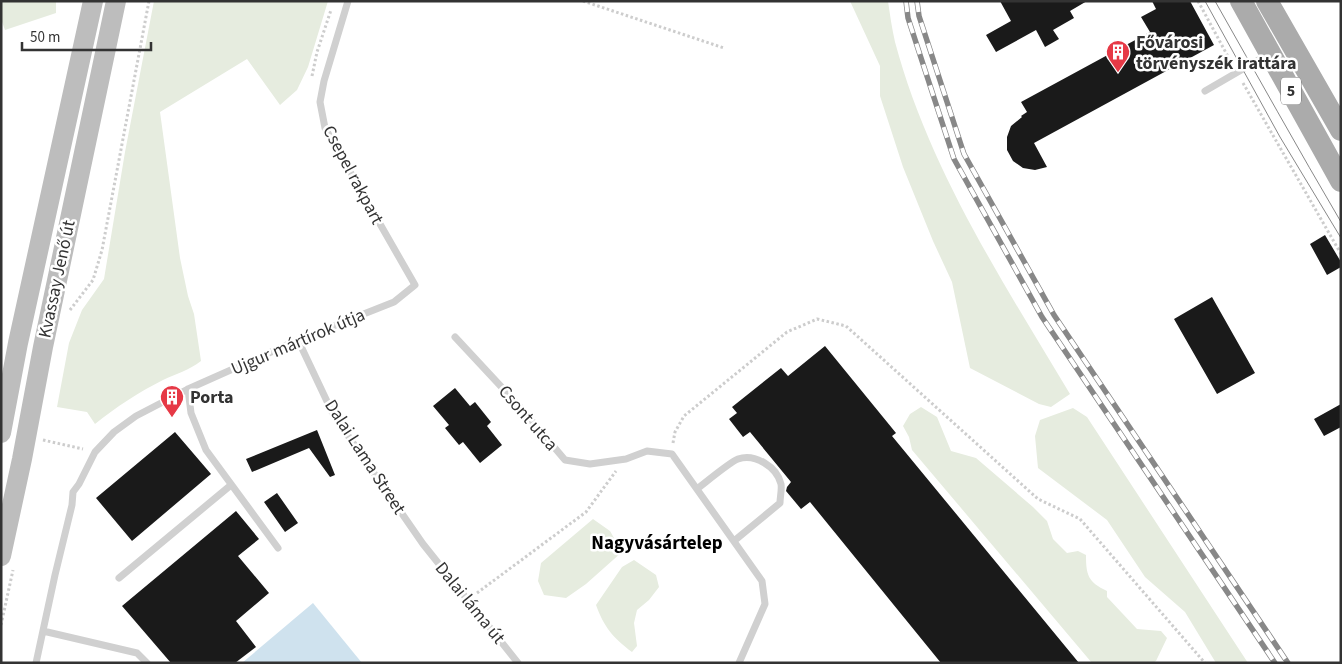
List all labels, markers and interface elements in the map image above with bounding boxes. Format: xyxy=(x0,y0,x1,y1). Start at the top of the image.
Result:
scale bar xyxy=(22,20,151,52)
text: 50 m xyxy=(30,27,60,48)
place label: Fővárosi törvényszék irattára xyxy=(1136,30,1296,76)
building icon: Fővárosi törvényszék irattára xyxy=(1105,39,1131,73)
road number: 5 xyxy=(1281,78,1301,104)
street label: Csepel rakpart xyxy=(316,121,390,229)
street label: Kvassay Jenő út xyxy=(32,218,82,340)
street label: Ujgur mártírok útja xyxy=(227,303,369,381)
street label: Csont utca xyxy=(492,380,564,456)
building icon: Porta xyxy=(159,384,185,418)
place label: Porta xyxy=(190,385,234,410)
street label: Dalai Lama Street xyxy=(318,395,412,519)
district label: Nagyvásártelep xyxy=(591,530,723,557)
street label: Dalai láma út xyxy=(429,557,511,649)

